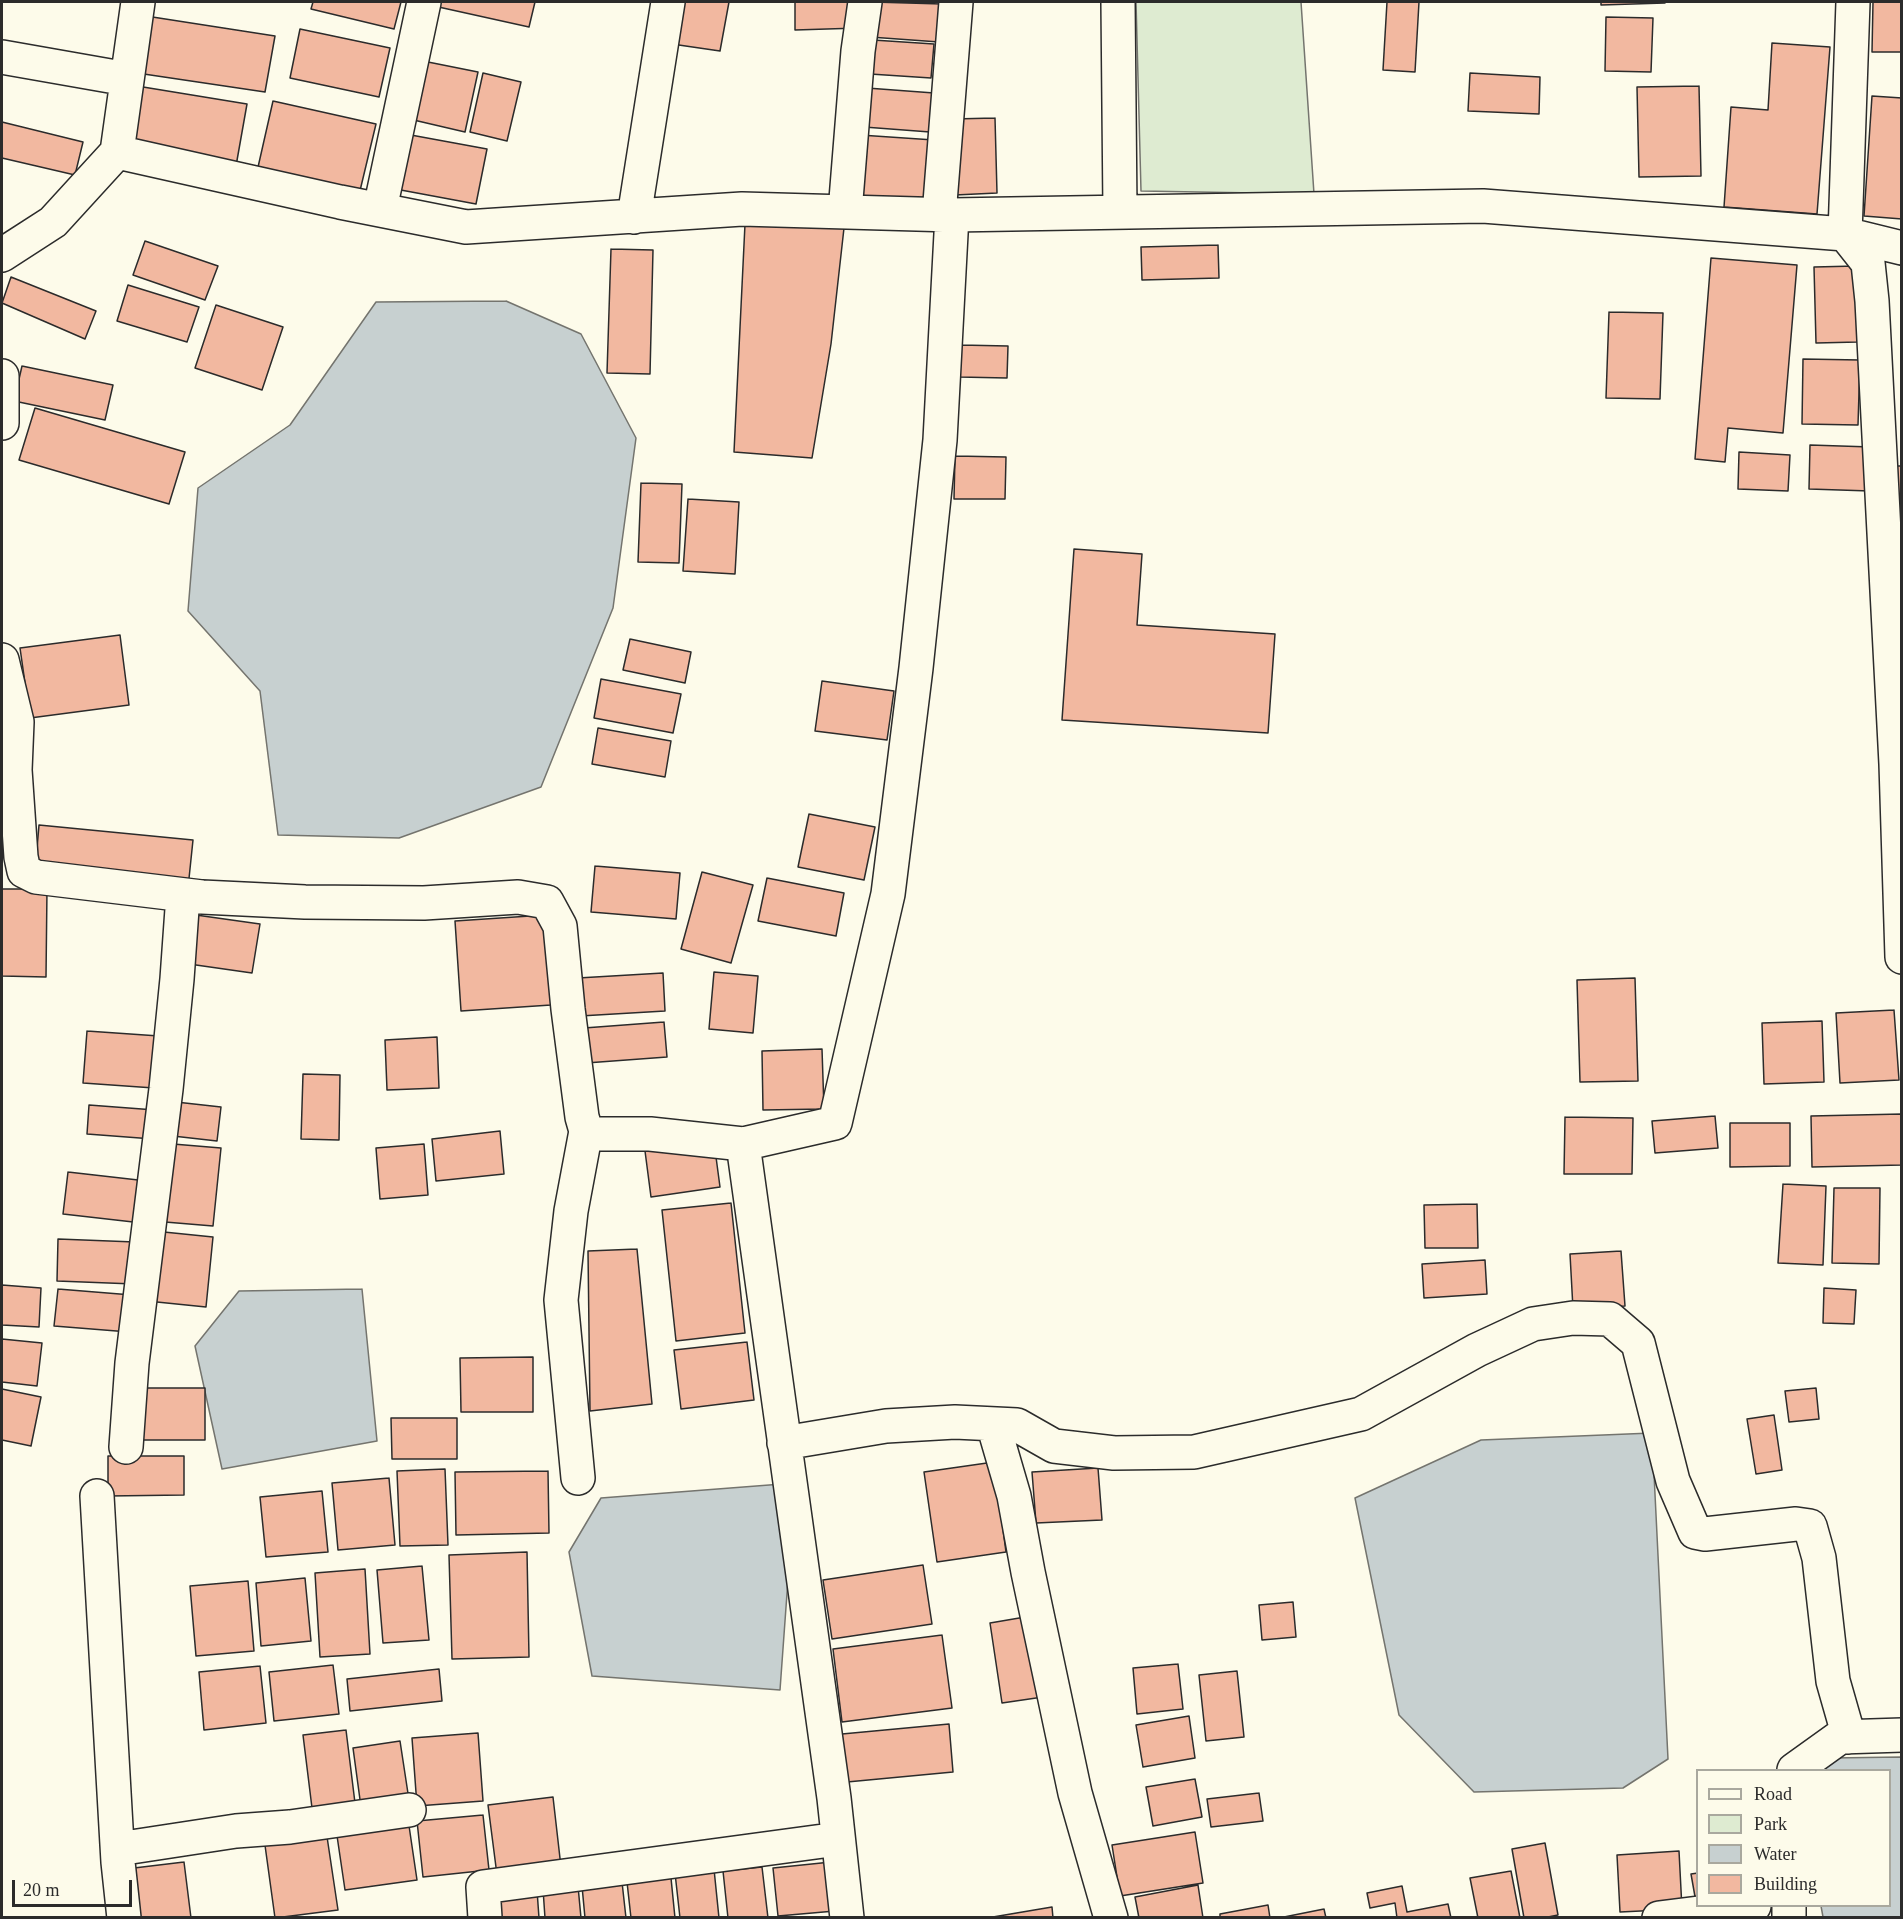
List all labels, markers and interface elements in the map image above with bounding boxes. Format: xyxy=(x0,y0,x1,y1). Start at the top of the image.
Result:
legend xyxy=(1696,1769,1891,1907)
text: Road xyxy=(1754,1784,1792,1804)
text: Park xyxy=(1754,1814,1787,1834)
text: Water xyxy=(1754,1844,1797,1864)
scale bar xyxy=(15,1868,135,1906)
text: Building xyxy=(1754,1874,1817,1894)
text: 20 m xyxy=(23,1880,60,1900)

